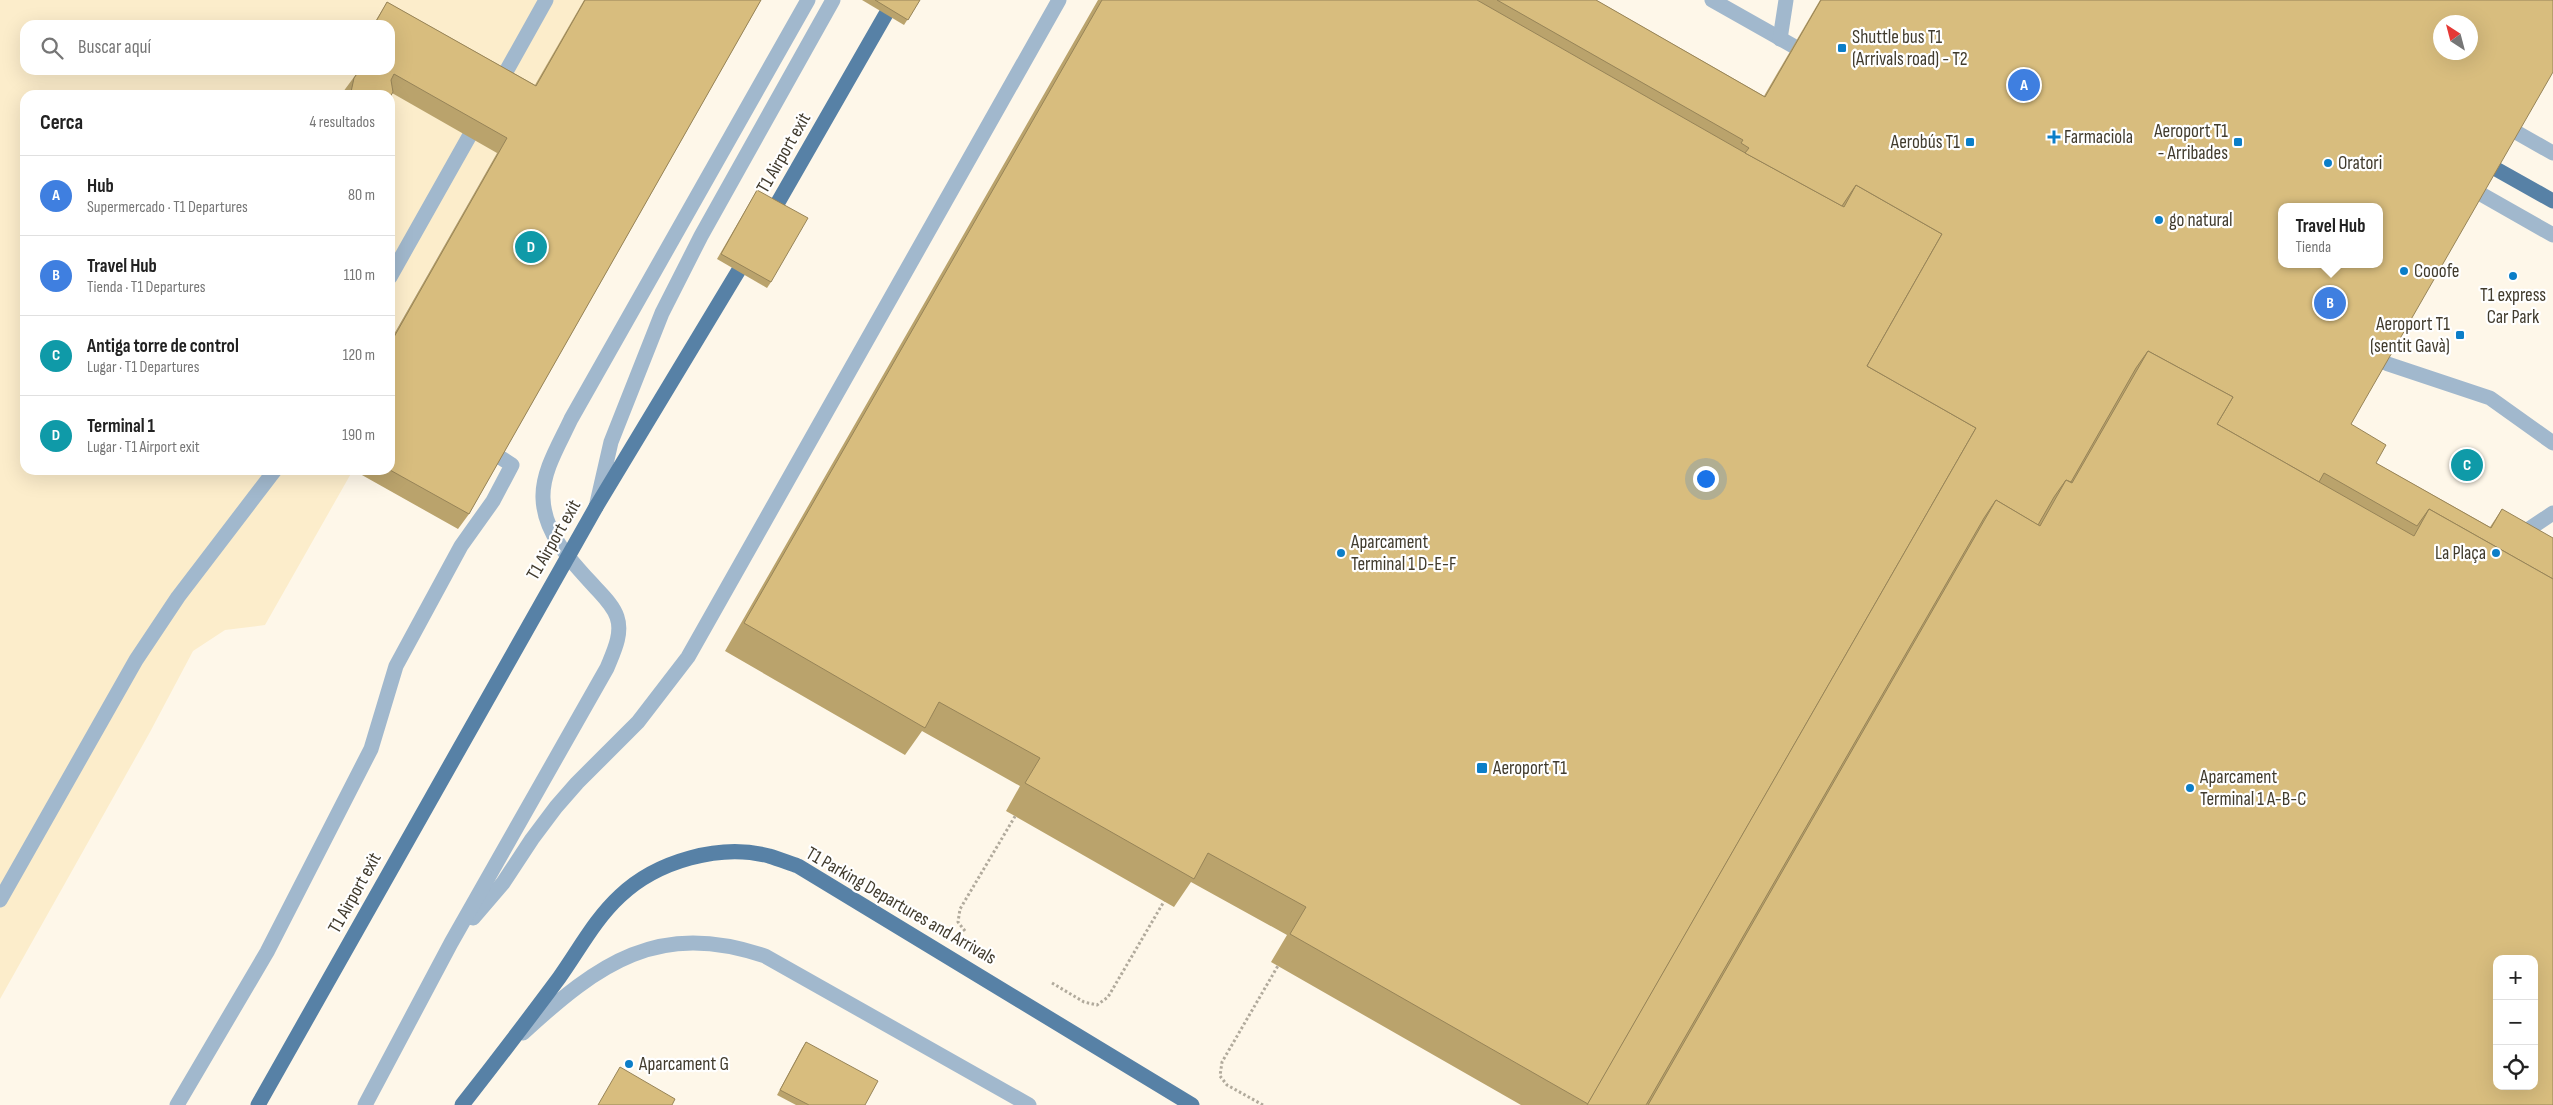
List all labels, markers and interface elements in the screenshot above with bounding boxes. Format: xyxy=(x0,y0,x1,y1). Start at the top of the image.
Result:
north arrow xyxy=(2433,15,2478,60)
search box xyxy=(20,20,395,75)
place label: Shuttle bus T1 (Arrivals road) - T2 xyxy=(1852,26,1968,71)
icon: search xyxy=(38,34,66,62)
text: Buscar aquí xyxy=(78,36,151,59)
marker: Shuttle bus T1 (Arrivals road) - T2 xyxy=(1836,42,1848,54)
pin: A xyxy=(2008,66,2040,104)
street label: T1 Airport exit xyxy=(752,109,816,197)
text: Cerca xyxy=(40,110,83,135)
text: 4 resultados xyxy=(310,113,375,132)
place label: Aeroport T1 - Arribades xyxy=(2153,120,2228,165)
place label: Farmaciola xyxy=(2064,126,2133,149)
place label: Aerobús T1 xyxy=(1890,131,1960,154)
marker: Farmaciola xyxy=(2048,131,2060,143)
marker: Aerobús T1 xyxy=(1964,136,1976,148)
marker: Aeroport T1 - Arribades xyxy=(2232,136,2244,148)
place label: Oratori xyxy=(2338,152,2382,175)
marker: Oratori xyxy=(2322,157,2334,169)
text: Hub xyxy=(87,175,114,198)
text: A xyxy=(52,186,60,205)
text: 80 m xyxy=(348,186,375,205)
text: Supermercado · T1 Departures xyxy=(87,198,248,217)
popup xyxy=(2278,203,2383,268)
place label: go natural xyxy=(2169,209,2233,232)
marker: go natural xyxy=(2153,214,2165,226)
text: Travel Hub xyxy=(2296,215,2365,238)
pin: D xyxy=(515,228,547,266)
text: Tienda xyxy=(2296,238,2331,257)
text: Travel Hub xyxy=(87,255,157,278)
place label: Cooofe xyxy=(2414,260,2459,283)
marker: Cooofe xyxy=(2398,265,2410,277)
text: B xyxy=(52,266,60,285)
text: 110 m xyxy=(344,266,375,285)
marker: T1 express Car Park xyxy=(2507,270,2519,282)
text: Tienda · T1 Departures xyxy=(87,278,206,297)
pin: B xyxy=(2314,284,2346,322)
place label: T1 express Car Park xyxy=(2480,284,2546,329)
place label: Aeroport T1 (sentit Gavà) xyxy=(2370,313,2450,358)
marker: Aeroport T1 (sentit Gavà) xyxy=(2454,329,2466,341)
text: Antiga torre de control xyxy=(87,335,239,358)
text: C xyxy=(52,346,60,365)
text: 120 m xyxy=(343,346,375,365)
text: Lugar · T1 Departures xyxy=(87,358,200,377)
text: Terminal 1 xyxy=(87,415,155,438)
text: D xyxy=(52,426,60,445)
text: 190 m xyxy=(342,426,375,445)
text: Lugar · T1 Airport exit xyxy=(87,438,200,457)
pin: C xyxy=(2451,446,2483,484)
your location xyxy=(1693,466,1719,492)
street label: T1 Airport exit xyxy=(522,496,586,584)
place label: Aparcament Terminal 1 D-E-F xyxy=(1350,531,1457,576)
place label: La Plaça xyxy=(2435,542,2486,565)
marker: Aparcament Terminal 1 D-E-F xyxy=(1335,547,1347,559)
marker: La Plaça xyxy=(2490,547,2502,559)
place label: Aeroport T1 xyxy=(1492,757,1567,780)
marker: Aeroport T1 xyxy=(1475,761,1489,775)
place label: Aparcament Terminal 1 A-B-C xyxy=(2199,766,2306,811)
marker: Aparcament Terminal 1 A-B-C xyxy=(2184,782,2196,794)
street label: T1 Parking Departures and Arrivals xyxy=(802,842,1000,970)
street label: T1 Airport exit xyxy=(323,848,387,937)
map controls xyxy=(2493,955,2538,1090)
button: + xyxy=(2493,955,2538,1000)
button: − xyxy=(2493,1000,2538,1045)
button: locate xyxy=(2493,1045,2538,1090)
place label: Aparcament G xyxy=(638,1053,729,1076)
marker: Aparcament G xyxy=(623,1058,635,1070)

